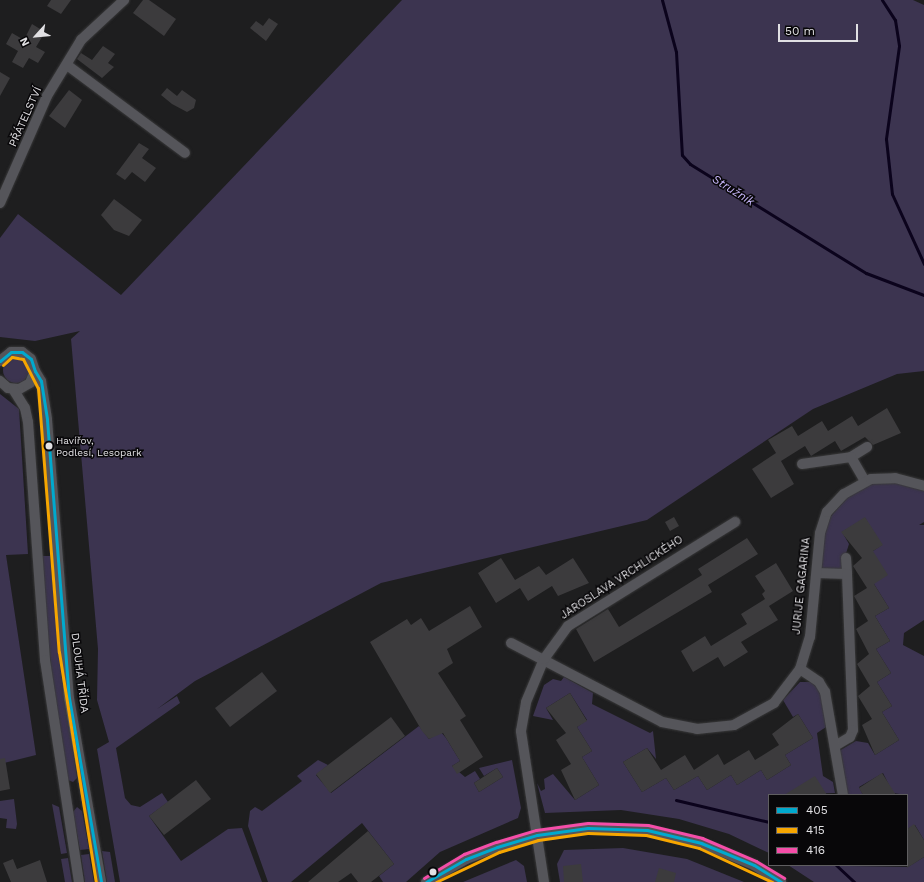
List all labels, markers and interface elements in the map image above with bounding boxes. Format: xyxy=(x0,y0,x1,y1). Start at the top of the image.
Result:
north arrow xyxy=(16,16,56,56)
scale bar xyxy=(780,16,860,42)
text: 50 m xyxy=(785,24,815,38)
text: N xyxy=(17,35,33,48)
street label: PŘÁTELSTVÍ xyxy=(7,85,45,149)
water label: Stružník xyxy=(709,172,757,210)
place label: Havířov, Podlesí, Lesopark xyxy=(56,434,142,458)
marker: Havířov, Podlesí, Lesopark xyxy=(44,441,54,451)
street label: JAROSLAVA VRCHLICKÉHO xyxy=(558,533,686,623)
street label: JURIJE GAGARINA xyxy=(790,537,814,635)
street label: DLOUHÁ TŘÍDA xyxy=(67,632,91,714)
legend xyxy=(768,794,908,866)
text: 405 xyxy=(806,803,828,817)
text: 415 xyxy=(806,823,825,837)
text: 416 xyxy=(806,843,825,857)
unlabelled marker xyxy=(428,867,438,877)

